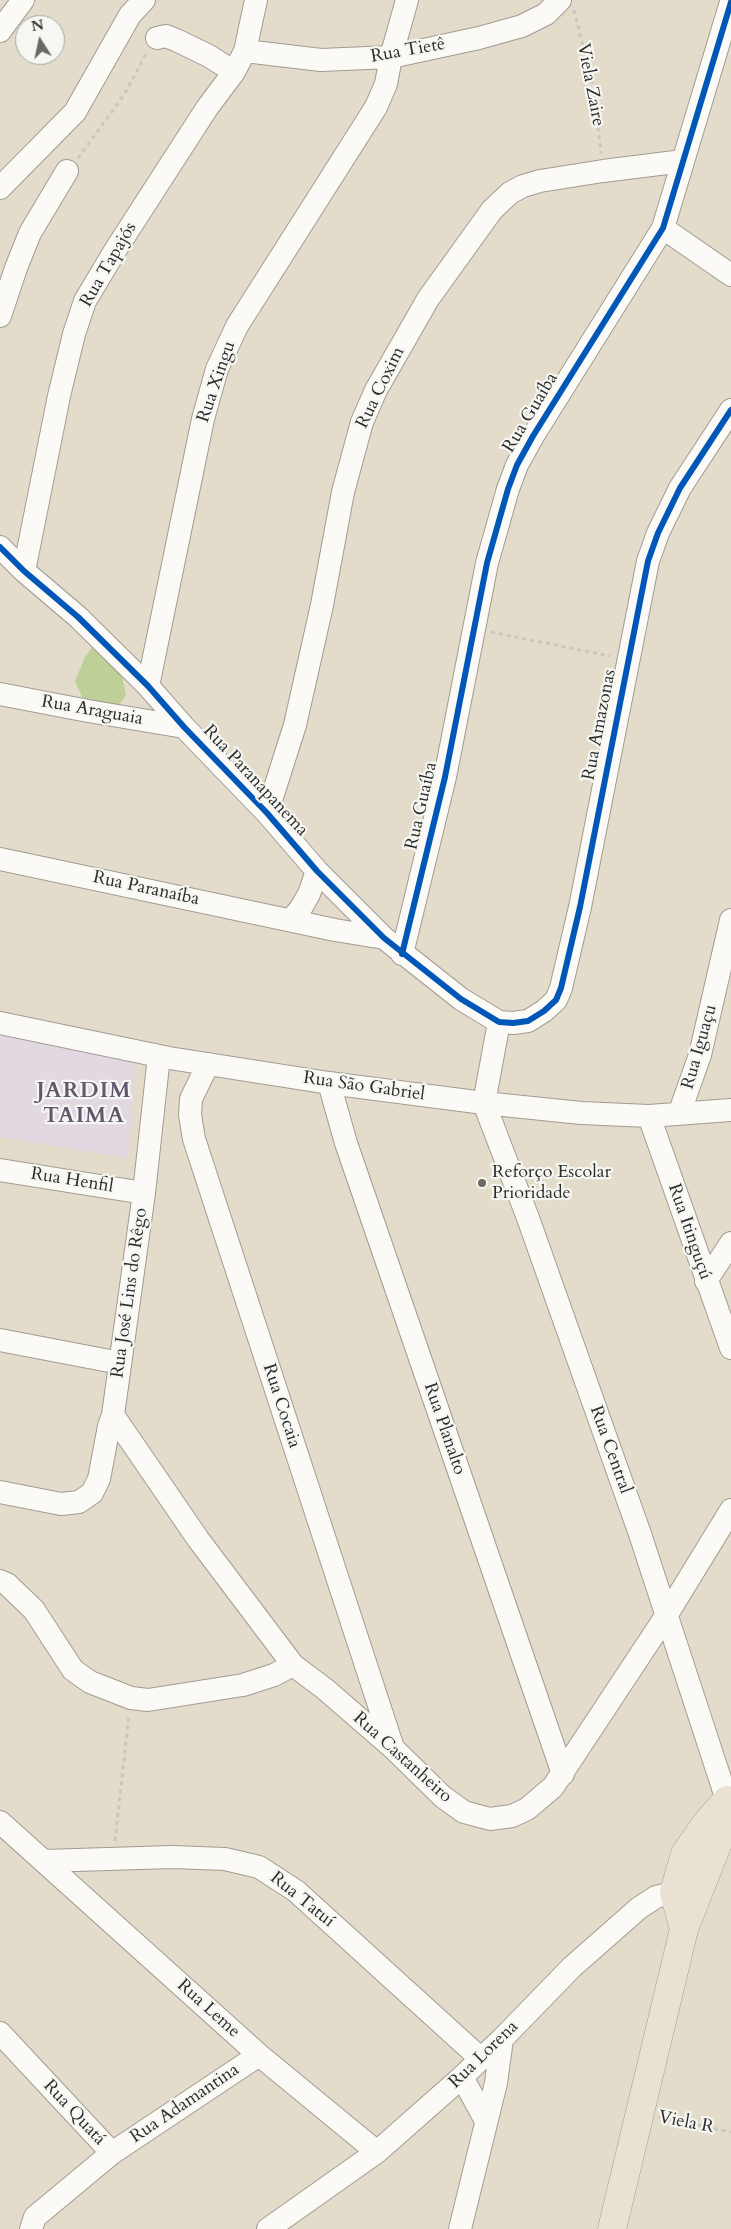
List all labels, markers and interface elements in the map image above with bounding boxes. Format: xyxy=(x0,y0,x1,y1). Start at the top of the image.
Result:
north arrow xyxy=(15,15,65,65)
text: N xyxy=(30,15,45,36)
street label: Rua Tietê xyxy=(369,34,447,68)
street label: Viela Zaire xyxy=(571,42,609,128)
street label: Rua Tapajós xyxy=(76,219,142,311)
street label: Rua Xingu xyxy=(193,339,241,425)
street label: Rua Coxim xyxy=(352,344,410,432)
street label: Rua Guaíba xyxy=(499,369,563,457)
street label: Rua Amazonas xyxy=(579,668,621,782)
street label: Rua Araguaia xyxy=(40,691,144,731)
street label: Rua Paranapanema xyxy=(198,721,312,841)
street label: Rua Guaíba xyxy=(401,760,443,852)
street label: Rua Paranaíba xyxy=(91,867,201,911)
street label: Rua Iguaçu xyxy=(678,1002,722,1092)
street label: Rua São Gabriel xyxy=(302,1068,426,1106)
district label: JARDIM TAIMA xyxy=(36,1079,132,1130)
place label: Reforço Escolar Prioridade xyxy=(492,1162,611,1204)
street label: Rua Henfil xyxy=(29,1164,115,1198)
marker: Reforço Escolar Prioridade xyxy=(476,1177,488,1189)
street label: Rua Itinguçú xyxy=(662,1181,716,1283)
street label: Rua José Lins do Rêgo xyxy=(107,1207,153,1379)
street label: Rua Cocaia xyxy=(257,1361,305,1451)
street label: Rua Planalto xyxy=(418,1380,470,1478)
street label: Rua Central xyxy=(584,1403,636,1497)
street label: Rua Castanheiro xyxy=(348,1708,456,1808)
street label: Rua Tatuí xyxy=(265,1868,339,1932)
street label: Rua Leme xyxy=(172,1975,244,2043)
street label: Rua Lorena xyxy=(445,2017,523,2093)
street label: Rua Adamantina xyxy=(126,2060,244,2148)
street label: Rua Quatá xyxy=(38,2076,110,2150)
street label: Viela R xyxy=(656,2107,716,2139)

